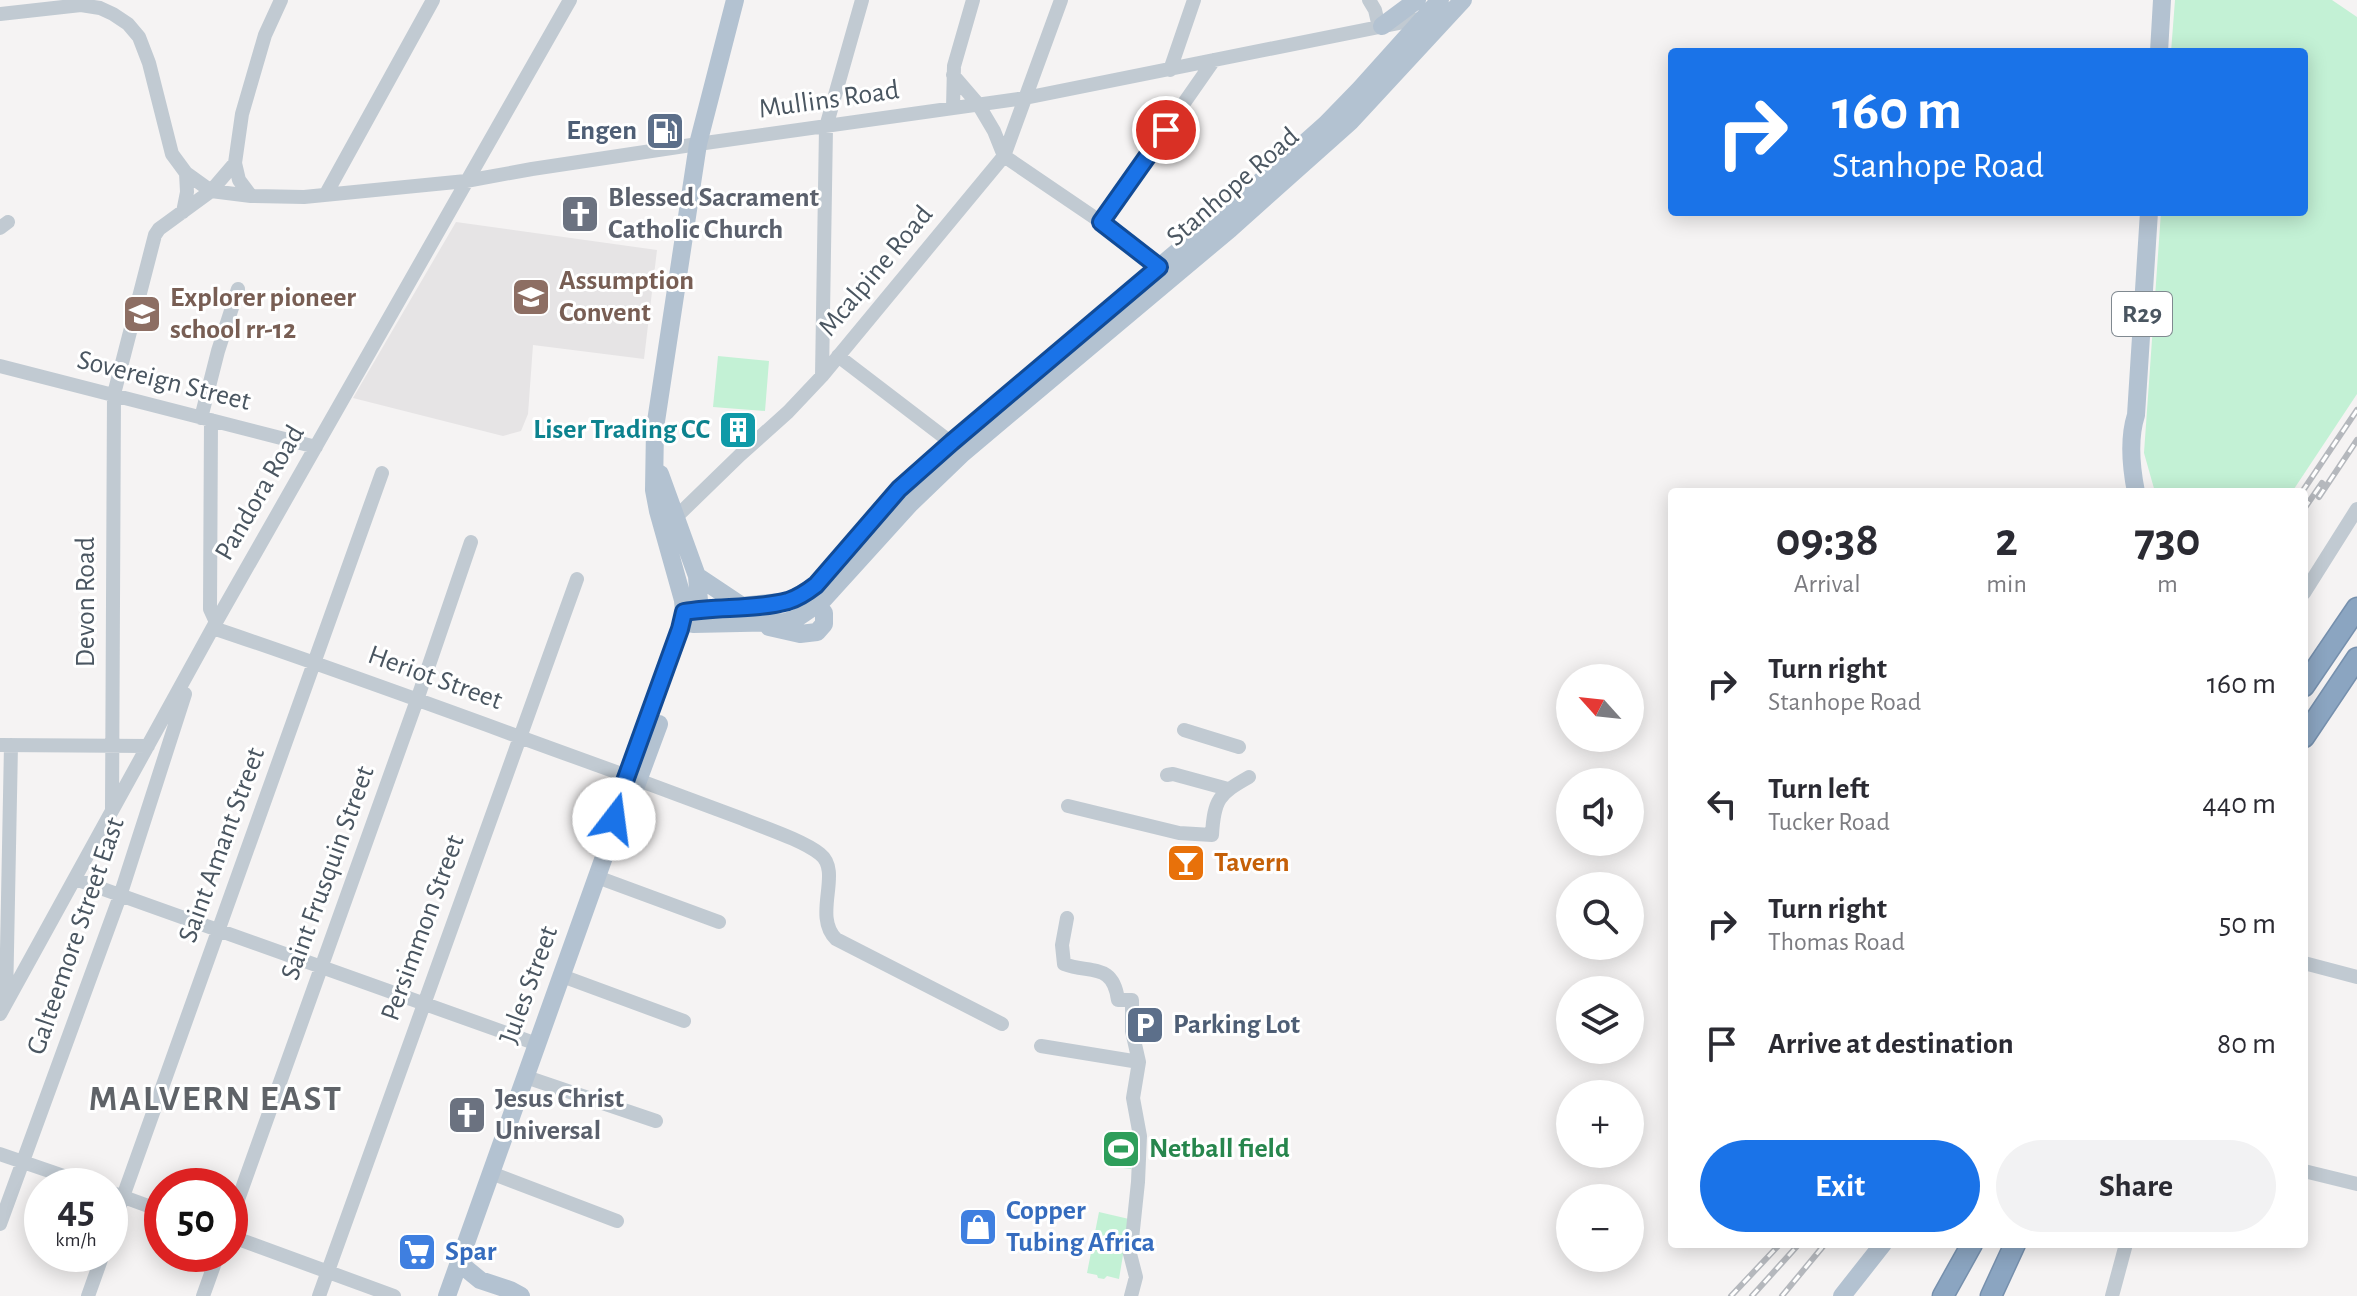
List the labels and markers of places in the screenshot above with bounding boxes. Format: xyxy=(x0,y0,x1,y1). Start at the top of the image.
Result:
pin xyxy=(1132,96,1200,164)
fuel station icon: Engen xyxy=(644,110,686,152)
place label: Engen xyxy=(566,117,637,145)
place label: Blessed Sacrament Catholic Church xyxy=(608,184,819,244)
church icon: Blessed Sacrament Catholic Church xyxy=(559,193,601,235)
place label: Assumption Convent xyxy=(559,267,694,327)
school or university icon: Assumption Convent xyxy=(510,276,552,318)
place label: Explorer pioneer school rr-12 xyxy=(170,284,356,344)
school or university icon: Explorer pioneer school rr-12 xyxy=(121,293,163,335)
building icon: Liser Trading CC xyxy=(717,409,759,451)
place label: Liser Trading CC xyxy=(533,416,711,444)
bar icon: Tavern xyxy=(1165,842,1207,884)
place label: Tavern xyxy=(1214,849,1290,877)
parking icon: Parking Lot xyxy=(1124,1004,1166,1046)
place label: Parking Lot xyxy=(1173,1011,1301,1039)
place label: Jesus Christ Universal xyxy=(495,1085,625,1145)
church icon: Jesus Christ Universal xyxy=(446,1094,488,1136)
sports icon: Netball field xyxy=(1100,1128,1142,1170)
place label: Netball field xyxy=(1149,1135,1290,1163)
place label: Copper Tubing Africa xyxy=(1006,1197,1155,1257)
shop icon: Copper Tubing Africa xyxy=(957,1206,999,1248)
supermarket icon: Spar xyxy=(396,1231,438,1273)
place label: Spar xyxy=(445,1238,497,1266)

